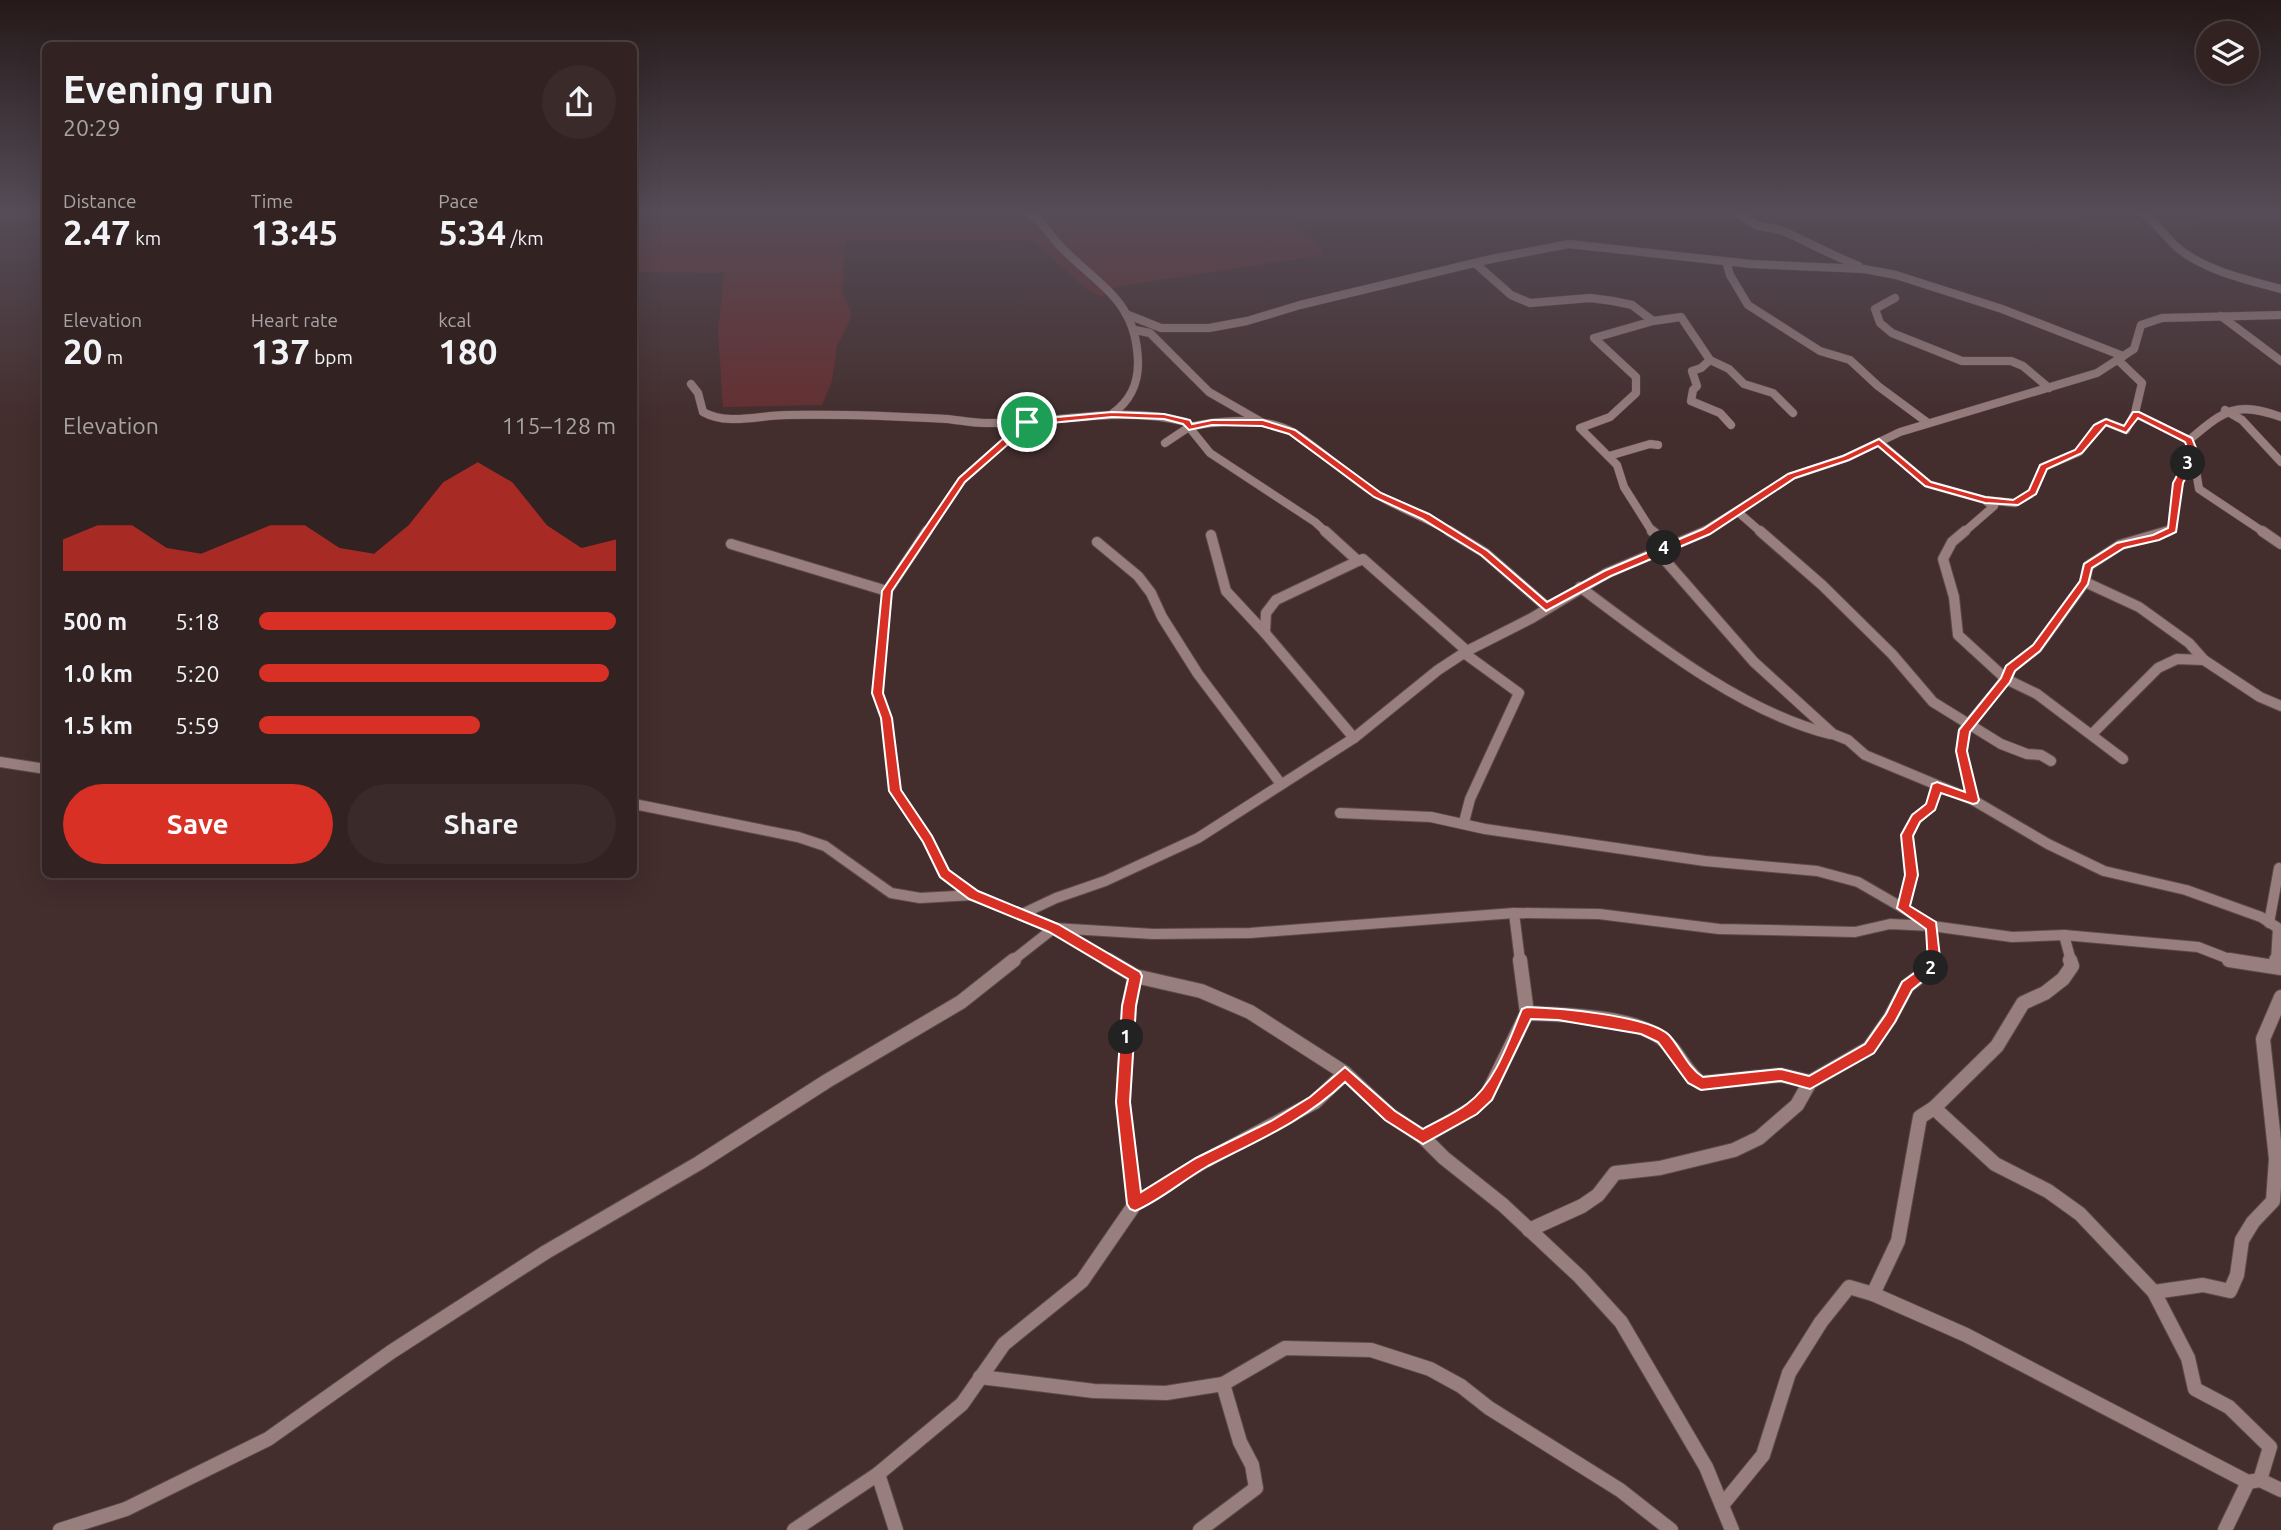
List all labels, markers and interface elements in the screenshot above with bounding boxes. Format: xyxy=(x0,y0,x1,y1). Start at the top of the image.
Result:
map controls xyxy=(2196,21,2259,84)
button: layers xyxy=(2196,21,2259,84)
button: share xyxy=(542,65,616,139)
text: Evening run xyxy=(63,68,274,110)
text: 20:29 xyxy=(63,115,121,140)
text: Distance xyxy=(63,190,137,212)
text: Time xyxy=(251,190,293,212)
text: Pace xyxy=(438,190,479,212)
text: 2.47 xyxy=(63,212,131,252)
text: 13:45 xyxy=(251,212,338,252)
text: 5:34 xyxy=(438,212,506,252)
text: km xyxy=(131,227,161,249)
text: /km xyxy=(506,227,544,249)
text: Elevation xyxy=(63,309,142,331)
text: Heart rate xyxy=(251,309,338,331)
text: kcal xyxy=(438,309,471,331)
text: 20 xyxy=(63,331,102,371)
text: 137 xyxy=(251,331,310,371)
text: 180 xyxy=(438,331,498,371)
text: m xyxy=(102,346,123,368)
text: bpm xyxy=(310,346,353,368)
pin xyxy=(997,392,1057,452)
icon: arrive xyxy=(1008,403,1046,441)
text: Elevation xyxy=(63,413,159,438)
text: 115–128 m xyxy=(502,413,616,438)
pin: 3 xyxy=(2170,446,2206,480)
text: 3 xyxy=(2182,451,2193,473)
pin: 4 xyxy=(1646,530,1682,566)
text: 4 xyxy=(1658,536,1669,558)
text: 500 m xyxy=(63,609,127,634)
text: 5:18 xyxy=(175,609,220,634)
text: 1.0 km xyxy=(63,661,133,686)
text: 5:20 xyxy=(175,661,220,686)
text: 1.5 km xyxy=(63,713,133,738)
text: 5:59 xyxy=(175,713,220,738)
button: Save xyxy=(63,784,333,864)
button: Share xyxy=(347,784,616,864)
pin: 2 xyxy=(1913,950,1948,986)
text: 2 xyxy=(1925,956,1936,978)
pin: 1 xyxy=(1108,1020,1144,1054)
text: 1 xyxy=(1120,1025,1131,1047)

